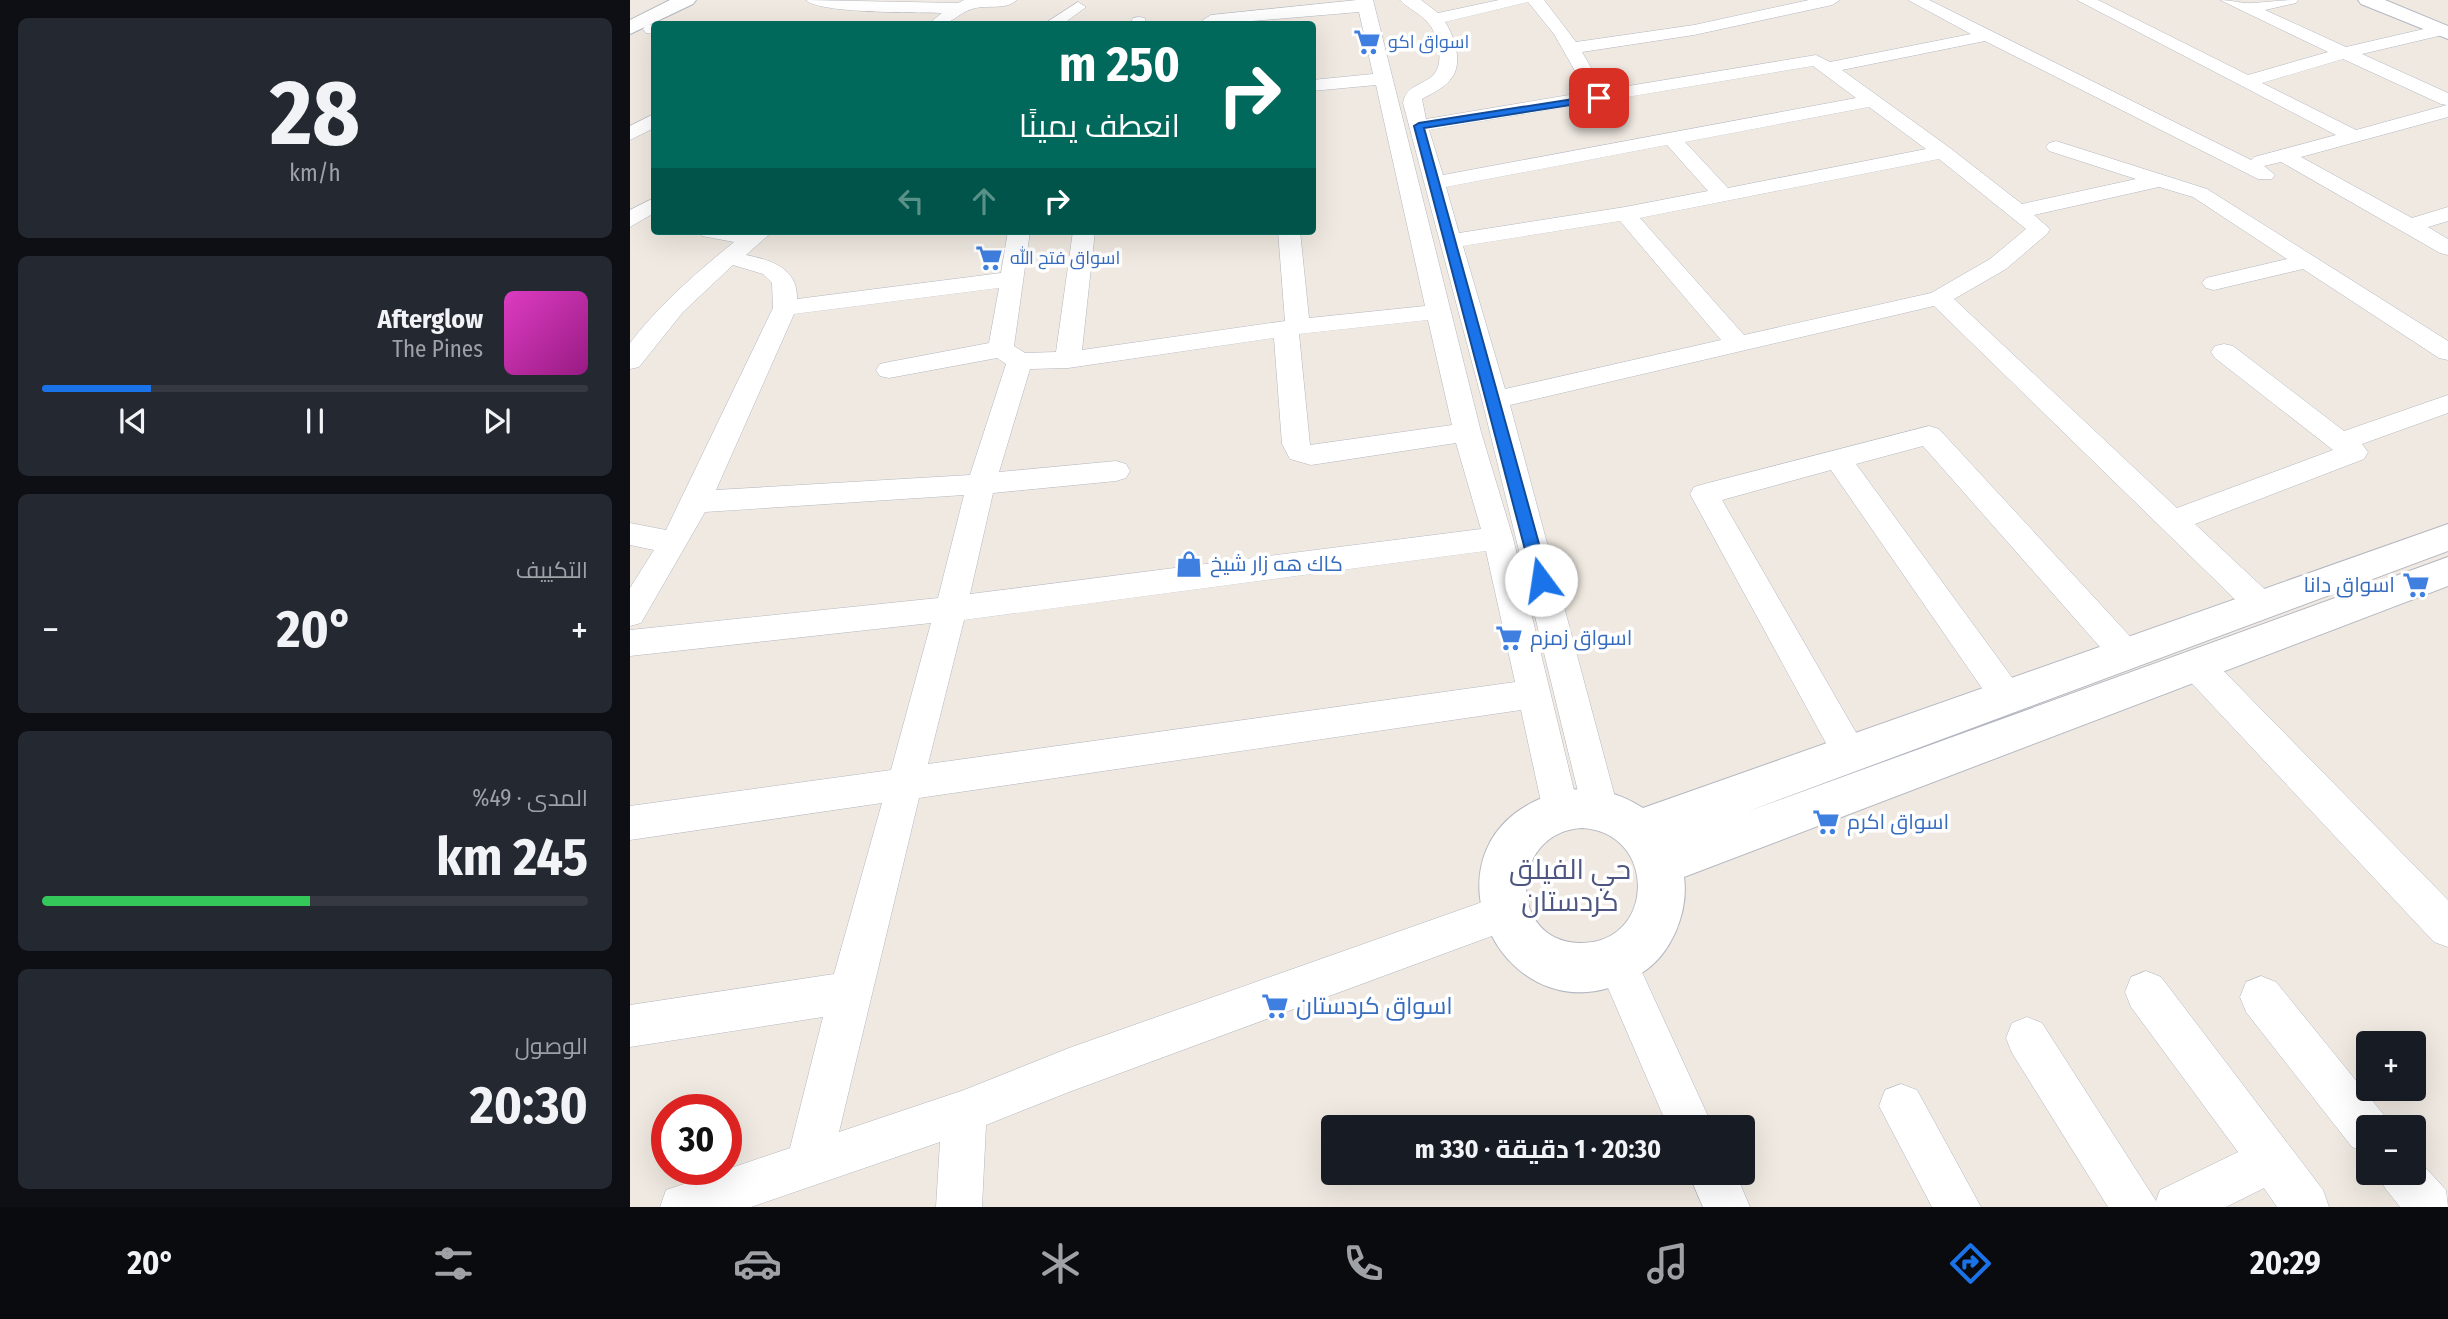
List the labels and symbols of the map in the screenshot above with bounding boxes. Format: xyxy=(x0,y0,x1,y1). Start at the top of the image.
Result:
supermarket icon: اسواق اكو xyxy=(1352,27,1382,57)
place label: اسواق اكو xyxy=(1388,31,1469,54)
pin xyxy=(1569,68,1629,128)
supermarket icon: اسواق فتح الله xyxy=(974,243,1004,273)
place label: اسواق فتح الله xyxy=(1010,246,1120,270)
position arrow xyxy=(1504,543,1578,617)
shop icon: كاك هه زار شيخ xyxy=(1174,549,1204,579)
place label: كاك هه زار شيخ xyxy=(1210,551,1343,578)
supermarket icon: اسواق دانا xyxy=(2401,570,2431,600)
place label: اسواق دانا xyxy=(2304,572,2395,598)
supermarket icon: اسواق زمزم xyxy=(1494,623,1524,653)
place label: اسواق زمزم xyxy=(1530,625,1632,652)
supermarket icon: اسواق اكرم xyxy=(1811,807,1841,837)
place label: اسواق اكرم xyxy=(1847,809,1949,836)
district label: حي الفيلق كردستان xyxy=(1509,853,1631,918)
supermarket icon: اسواق كردستان xyxy=(1260,991,1290,1021)
place label: اسواق كردستان xyxy=(1296,992,1453,1021)
speed limit sign: 30 xyxy=(651,1094,742,1185)

